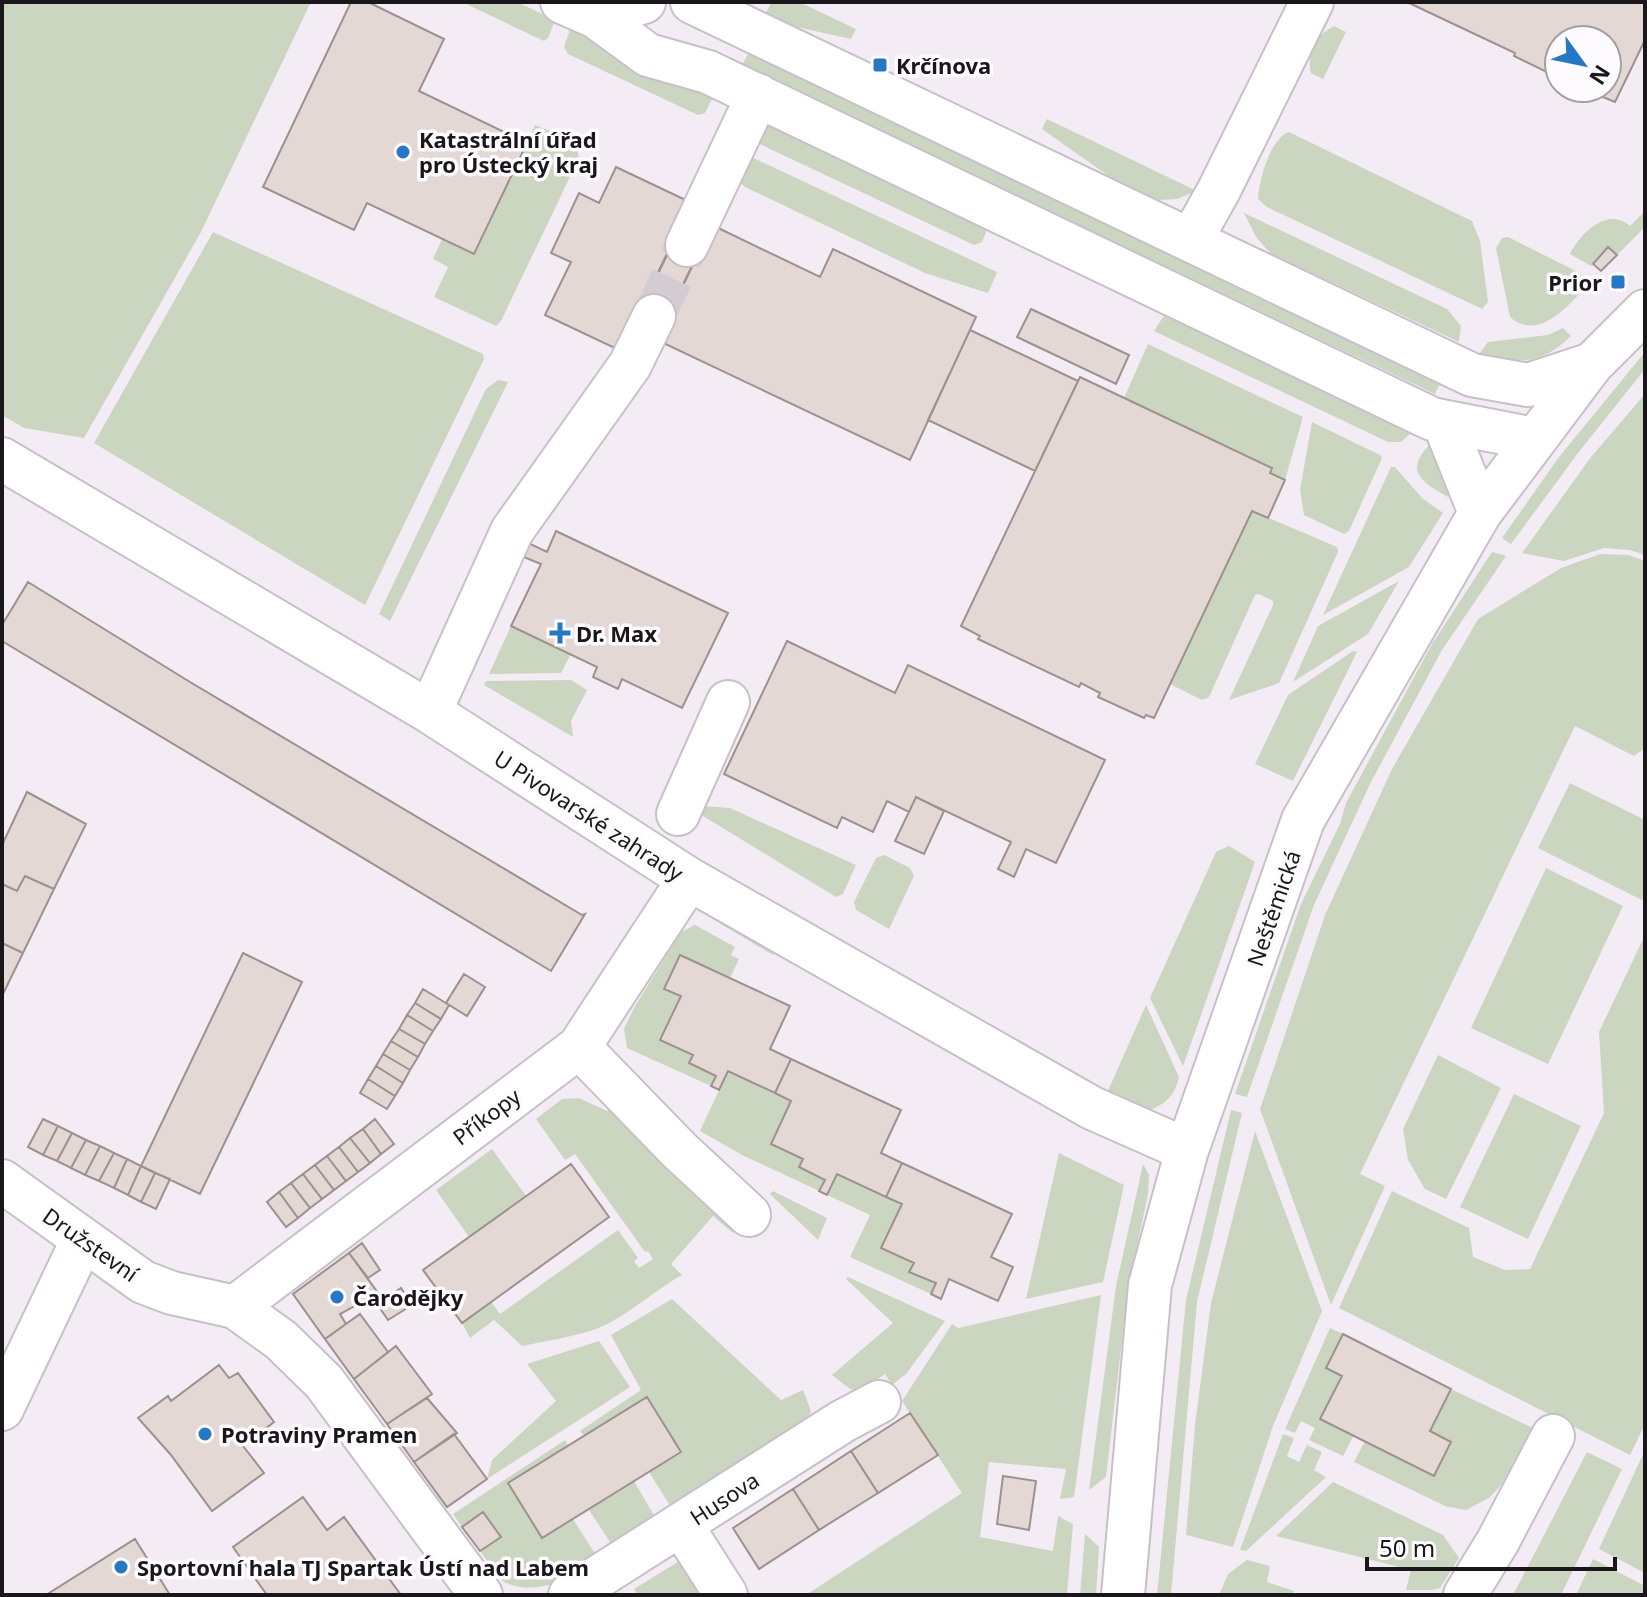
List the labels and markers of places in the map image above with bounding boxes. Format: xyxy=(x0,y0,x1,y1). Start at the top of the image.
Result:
place label: Krčínova xyxy=(896,50,991,80)
marker: Krčínova xyxy=(871,56,889,74)
place label: Katastrální úřad pro Ústecký kraj xyxy=(419,124,598,179)
marker: Katastrální úřad pro Ústecký kraj xyxy=(394,143,412,161)
place label: Prior xyxy=(1548,267,1602,297)
marker: Prior xyxy=(1609,273,1627,291)
place label: Dr. Max xyxy=(576,618,657,648)
marker: Dr. Max xyxy=(551,624,569,642)
place label: Čarodějky xyxy=(353,1282,464,1312)
marker: Čarodějky xyxy=(328,1288,346,1306)
place label: Potraviny Pramen xyxy=(221,1419,417,1449)
marker: Potraviny Pramen xyxy=(196,1425,214,1443)
place label: Sportovní hala TJ Spartak Ústí nad Labem xyxy=(137,1552,589,1582)
marker: Sportovní hala TJ Spartak Ústí nad Labem xyxy=(112,1558,130,1576)

